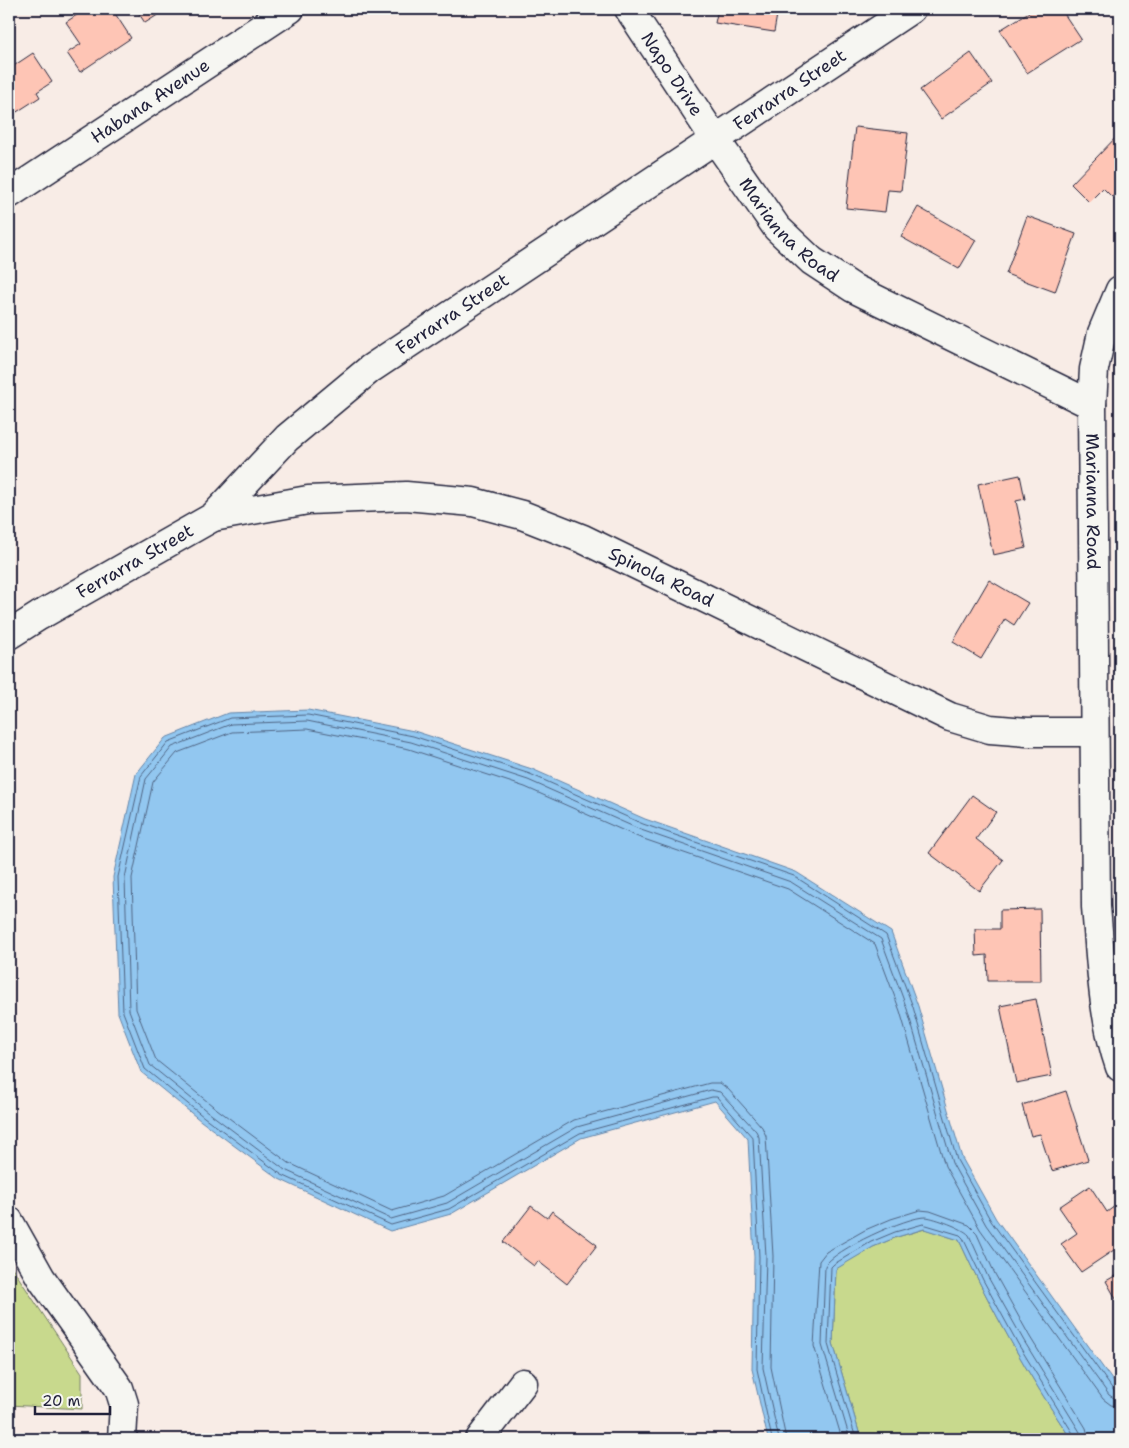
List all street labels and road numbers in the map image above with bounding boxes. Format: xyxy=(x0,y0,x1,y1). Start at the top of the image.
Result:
street label: Napo Drive xyxy=(636,27,709,121)
street label: Ferrarra Street xyxy=(729,43,851,136)
street label: Habana Avenue xyxy=(86,53,214,149)
street label: Marianna Road xyxy=(734,173,844,287)
street label: Ferrarra Street xyxy=(391,268,514,360)
street label: Marianna Road xyxy=(1080,433,1105,570)
street label: Ferrarra Street xyxy=(72,518,198,604)
street label: Spinola Road xyxy=(605,541,718,613)

